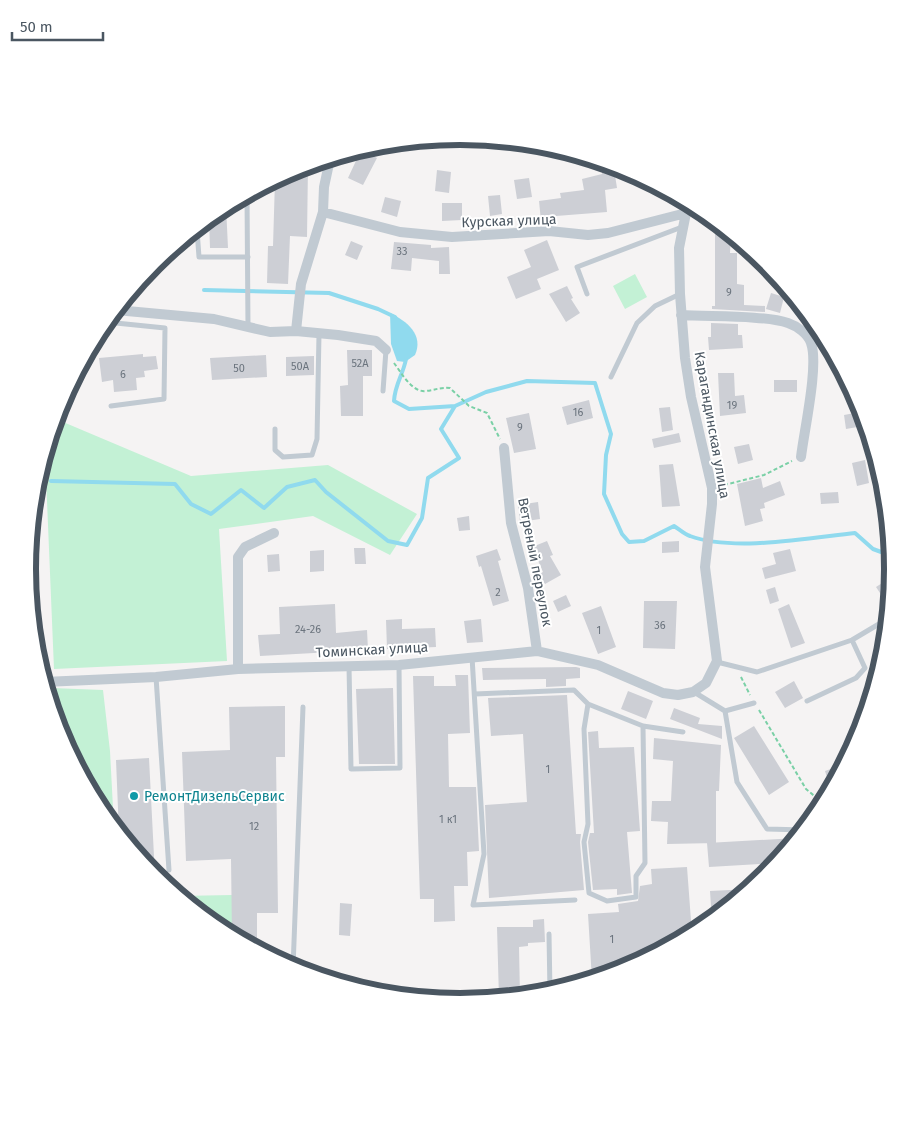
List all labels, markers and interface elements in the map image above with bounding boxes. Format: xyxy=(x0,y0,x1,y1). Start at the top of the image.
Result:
scale bar xyxy=(12,10,104,42)
text: 50 m xyxy=(20,18,53,36)
street label: Курская улица xyxy=(461,211,557,231)
house number: 33 xyxy=(397,245,407,258)
house number: 9 xyxy=(726,286,732,299)
street label: Карагандинская улица xyxy=(691,350,733,500)
house number: 52А xyxy=(351,357,369,370)
house number: 50А xyxy=(291,360,310,373)
house number: 50 xyxy=(233,362,245,375)
house number: 6 xyxy=(120,368,126,381)
house number: 19 xyxy=(727,399,737,412)
house number: 16 xyxy=(573,406,583,419)
house number: 9 xyxy=(517,421,523,434)
street label: Ветреный переулок xyxy=(514,496,556,629)
house number: 2 xyxy=(495,586,501,599)
house number: 36 xyxy=(654,619,666,632)
house number: 24-26 xyxy=(295,623,321,636)
house number: 1 xyxy=(597,624,601,637)
street label: Томинская улица xyxy=(315,639,429,661)
house number: 1 xyxy=(546,763,550,776)
place label: РемонтДизельСервис xyxy=(144,788,285,805)
marker: РемонтДизельСервис xyxy=(128,790,140,802)
house number: 1 к1 xyxy=(439,813,457,826)
house number: 12 xyxy=(249,820,259,833)
house number: 1 xyxy=(610,933,614,946)

